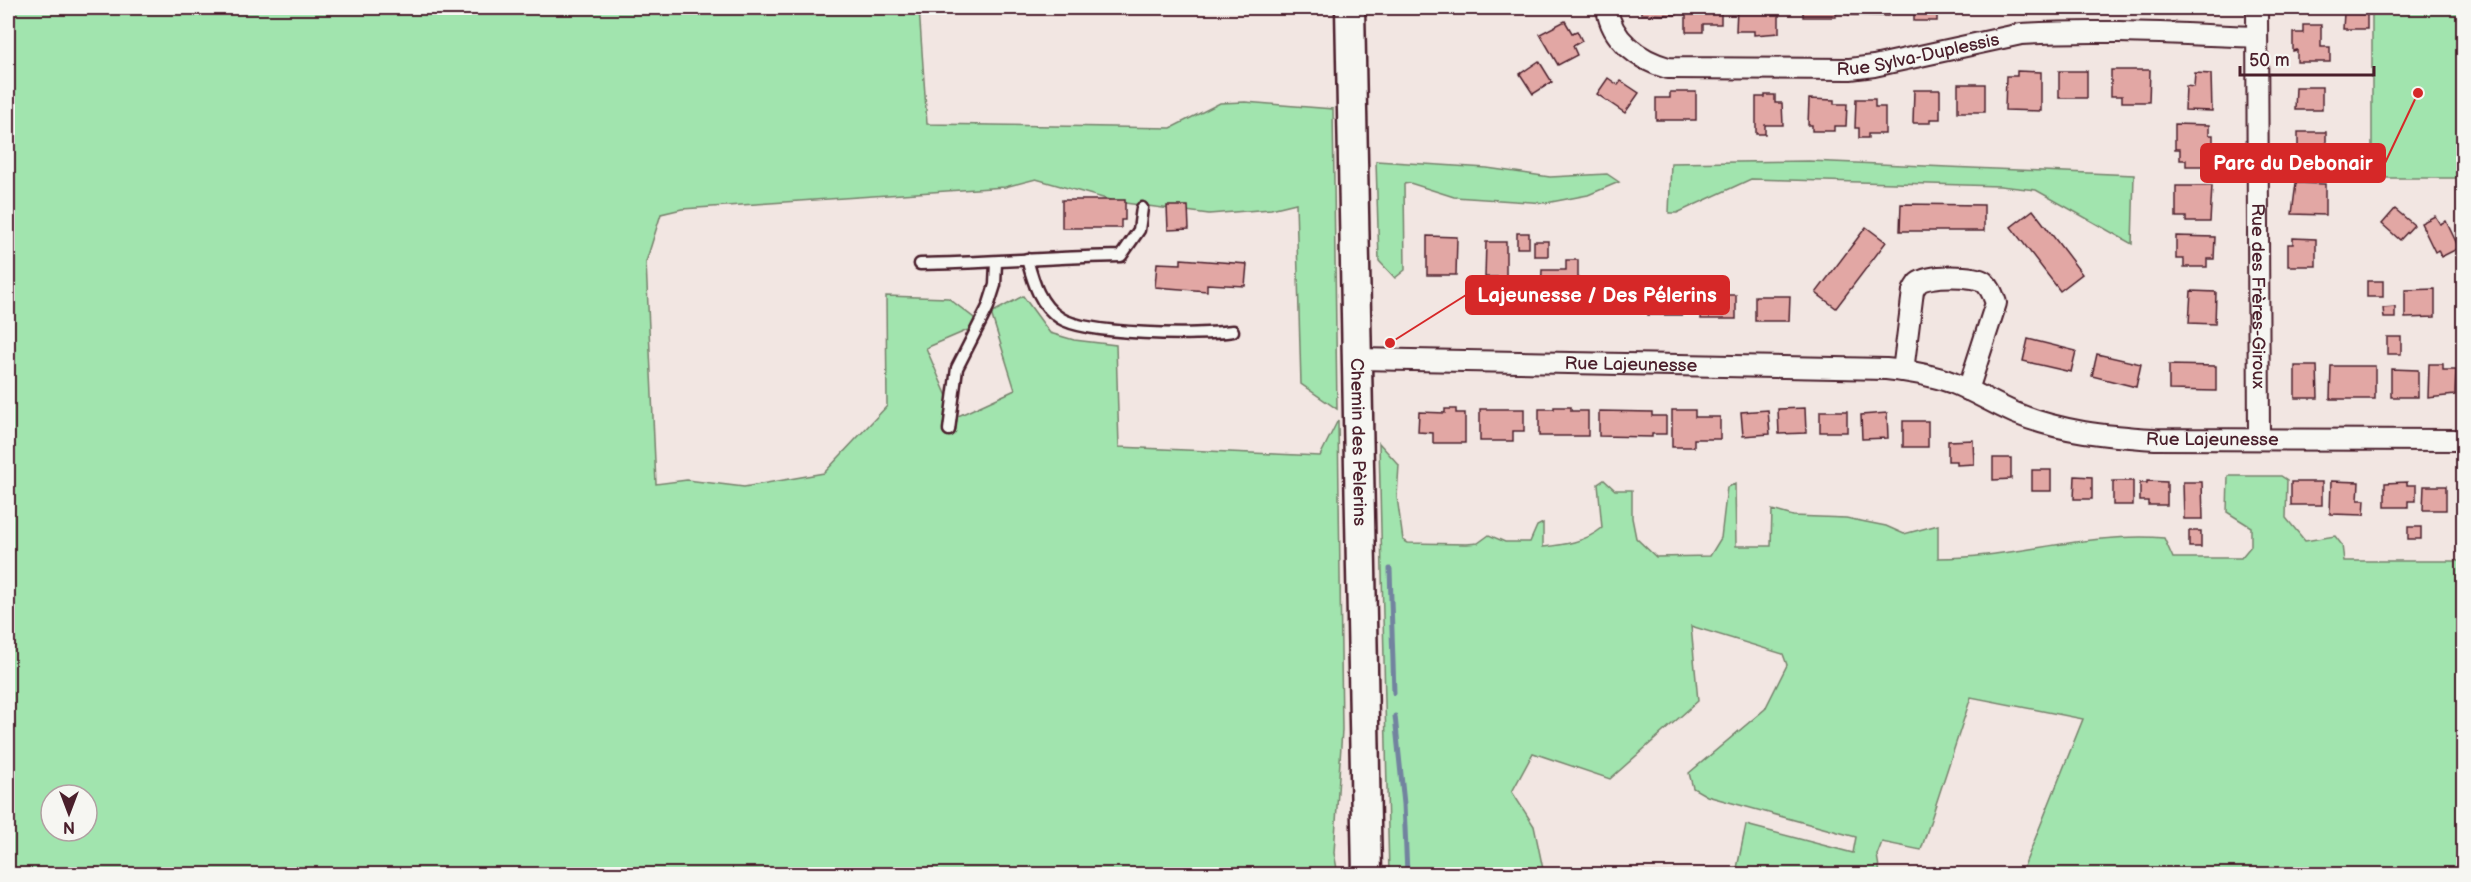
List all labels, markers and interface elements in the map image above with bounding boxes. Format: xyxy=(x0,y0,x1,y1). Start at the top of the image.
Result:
street label: Rue Sylva-Duplessis xyxy=(1836,29,2001,80)
scale bar xyxy=(2240,39,2374,77)
text: 50 m xyxy=(2249,50,2290,71)
callout: Parc du Debonair xyxy=(2201,144,2385,182)
text: Parc du Debonair xyxy=(2213,152,2374,176)
street label: Rue des Frères-Giroux xyxy=(2247,203,2269,389)
callout: Lajeunesse / Des Pélerins xyxy=(1466,276,1729,314)
text: Lajeunesse / Des Pélerins xyxy=(1477,284,1717,308)
street label: Rue Lajeunesse xyxy=(1564,352,1698,376)
street label: Chemin des Pèlerins xyxy=(1346,358,1371,526)
street label: Rue Lajeunesse xyxy=(2145,428,2279,450)
north arrow xyxy=(39,783,99,843)
text: N xyxy=(63,817,75,836)

